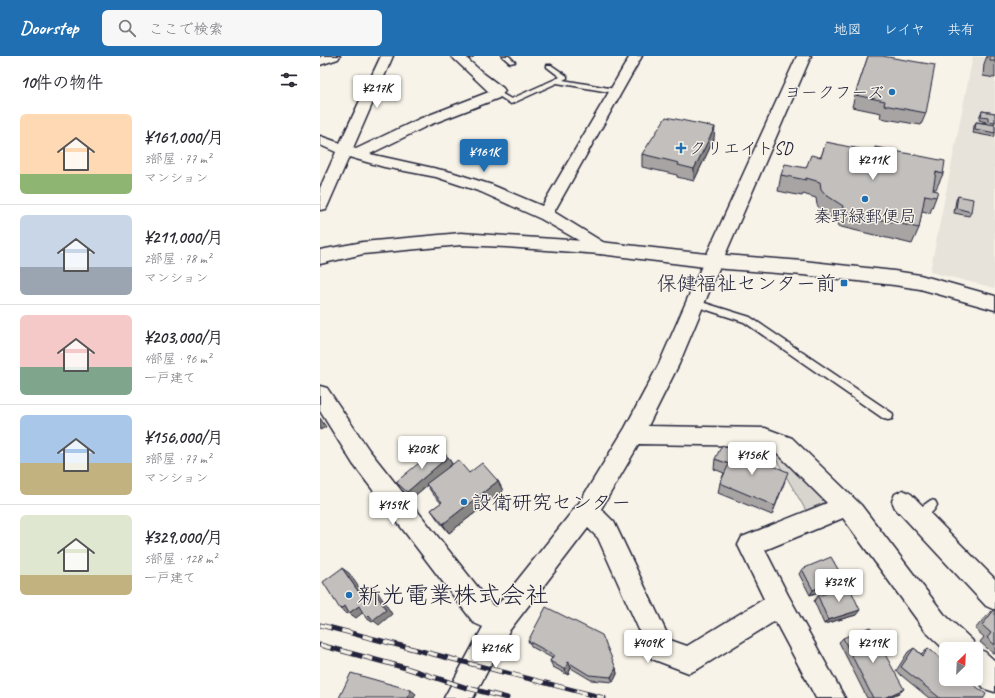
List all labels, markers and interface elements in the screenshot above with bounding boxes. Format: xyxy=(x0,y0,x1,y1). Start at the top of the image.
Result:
search box xyxy=(102,10,382,46)
text: Doorstep xyxy=(20,16,78,40)
icon: search xyxy=(116,17,138,39)
text: ここで検索 xyxy=(148,20,223,39)
text: 地図 xyxy=(834,21,862,38)
text: レイヤ xyxy=(884,21,925,38)
text: 共有 xyxy=(947,21,975,38)
icon: filters xyxy=(278,69,300,91)
text: 10件の物件 xyxy=(20,72,103,93)
pin: ¥217K xyxy=(349,75,405,109)
text: ¥217K xyxy=(362,80,392,96)
place label: ヨークフーズ xyxy=(785,82,884,103)
marker: ヨークフーズ xyxy=(887,87,897,97)
text: ¥161,000/月 xyxy=(144,127,224,148)
icon: home xyxy=(52,130,100,178)
place label: クリエイトSD xyxy=(689,138,794,159)
pin: ¥161K xyxy=(456,139,512,173)
marker: クリエイトSD xyxy=(676,143,686,153)
text: ¥161K xyxy=(469,144,499,160)
pin: ¥211K xyxy=(845,147,901,181)
text: 3部屋 · 77 m² xyxy=(144,151,211,167)
text: ¥211K xyxy=(858,152,888,168)
text: マンション xyxy=(144,170,208,186)
marker: 秦野緑郵便局 xyxy=(860,194,870,204)
place label: 秦野緑郵便局 xyxy=(814,206,916,227)
text: ¥211,000/月 xyxy=(144,227,224,248)
icon: home xyxy=(52,231,100,279)
text: 2部屋 · 78 m² xyxy=(144,251,211,267)
text: マンション xyxy=(144,270,208,286)
place label: 保健福祉センター前 xyxy=(657,271,836,296)
marker: 保健福祉センター前 xyxy=(839,278,849,288)
text: ¥203,000/月 xyxy=(144,327,224,348)
icon: home xyxy=(52,331,100,379)
text: 4部屋 · 96 m² xyxy=(144,351,211,367)
text: 一戸建て xyxy=(144,370,196,386)
text: ¥156,000/月 xyxy=(144,427,224,448)
icon: home xyxy=(52,431,100,479)
pin: ¥203K xyxy=(394,436,450,470)
text: ¥203K xyxy=(407,441,437,457)
pin: ¥156K xyxy=(724,442,780,476)
text: ¥156K xyxy=(737,447,767,463)
text: 3部屋 · 77 m² xyxy=(144,451,211,467)
text: マンション xyxy=(144,470,208,486)
place label: 設衛研究センター xyxy=(472,490,631,515)
pin: ¥159K xyxy=(365,492,421,526)
text: ¥159K xyxy=(378,497,408,513)
marker: 設衛研究センター xyxy=(459,497,469,507)
text: ¥329,000/月 xyxy=(144,527,223,548)
icon: home xyxy=(52,531,100,579)
text: 5部屋 · 128 m² xyxy=(144,551,217,567)
pin: ¥329K xyxy=(811,569,867,603)
text: 一戸建て xyxy=(144,570,196,586)
text: ¥329K xyxy=(824,574,854,590)
place label: 新光電業株式会社 xyxy=(357,580,549,610)
marker: 新光電業株式会社 xyxy=(344,590,354,600)
pin: ¥409K xyxy=(620,630,676,664)
pin: ¥219K xyxy=(845,630,901,664)
pin: ¥216K xyxy=(468,635,524,669)
text: ¥409K xyxy=(633,635,663,651)
text: ¥219K xyxy=(858,635,888,651)
text: ¥216K xyxy=(481,640,511,656)
north arrow xyxy=(939,642,983,686)
map controls xyxy=(939,642,983,686)

